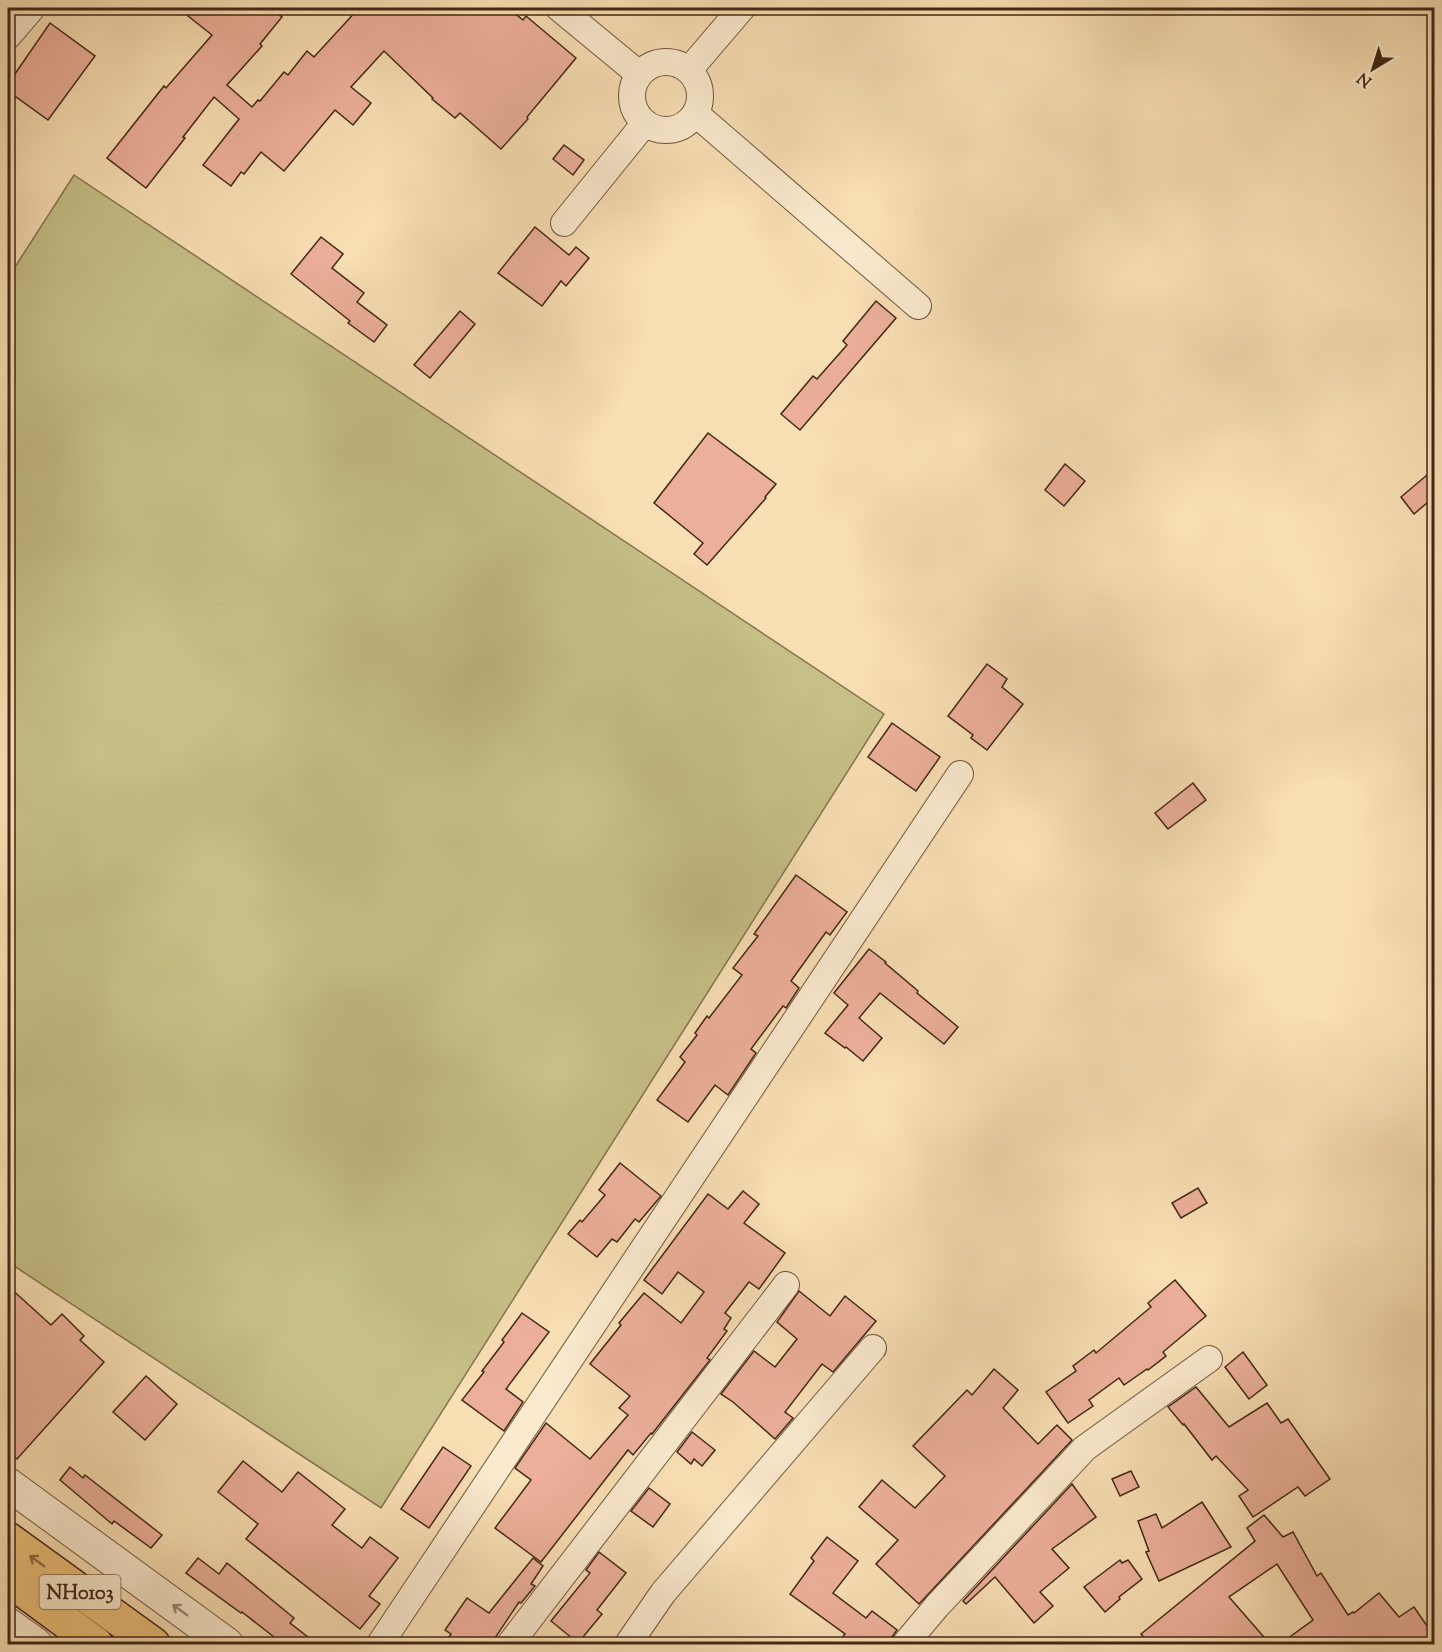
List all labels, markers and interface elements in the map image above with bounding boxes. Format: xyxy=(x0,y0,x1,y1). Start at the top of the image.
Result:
north arrow xyxy=(1343,39,1403,99)
text: N xyxy=(1353,66,1377,92)
one-way arrow xyxy=(30,1555,46,1567)
road number: NH0103 xyxy=(40,1575,121,1609)
one-way arrow xyxy=(173,1604,189,1616)

